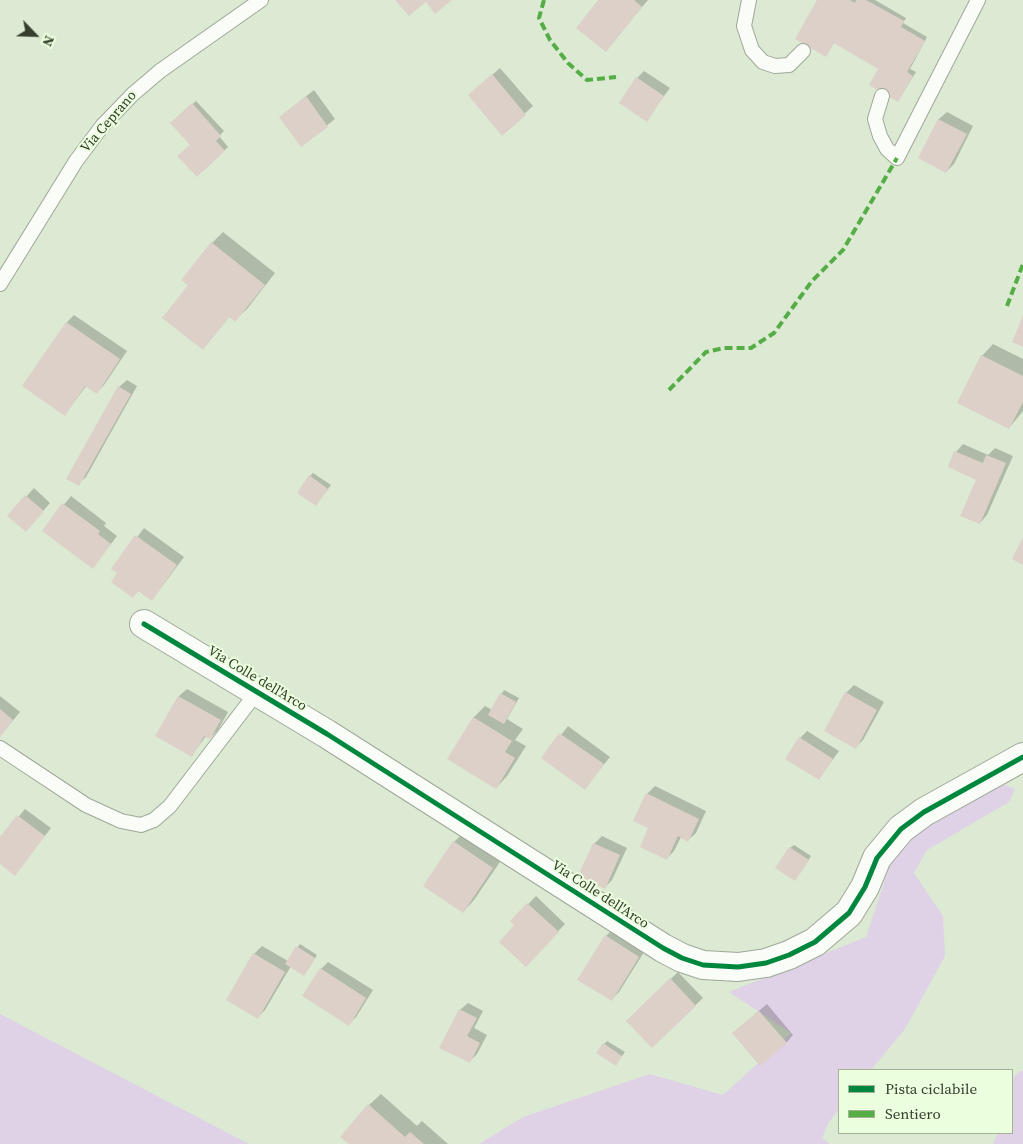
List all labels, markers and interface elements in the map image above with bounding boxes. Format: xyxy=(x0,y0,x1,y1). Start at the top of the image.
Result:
north arrow xyxy=(10,10,60,60)
text: N xyxy=(37,32,60,50)
street label: Via Ceprano xyxy=(78,88,140,156)
street label: Via Colle dell'Arco xyxy=(204,643,310,715)
street label: Via Colle dell'Arco xyxy=(548,857,652,933)
legend xyxy=(838,1069,1013,1134)
text: Pista ciclabile xyxy=(885,1078,977,1099)
text: Sentiero xyxy=(885,1103,941,1124)

